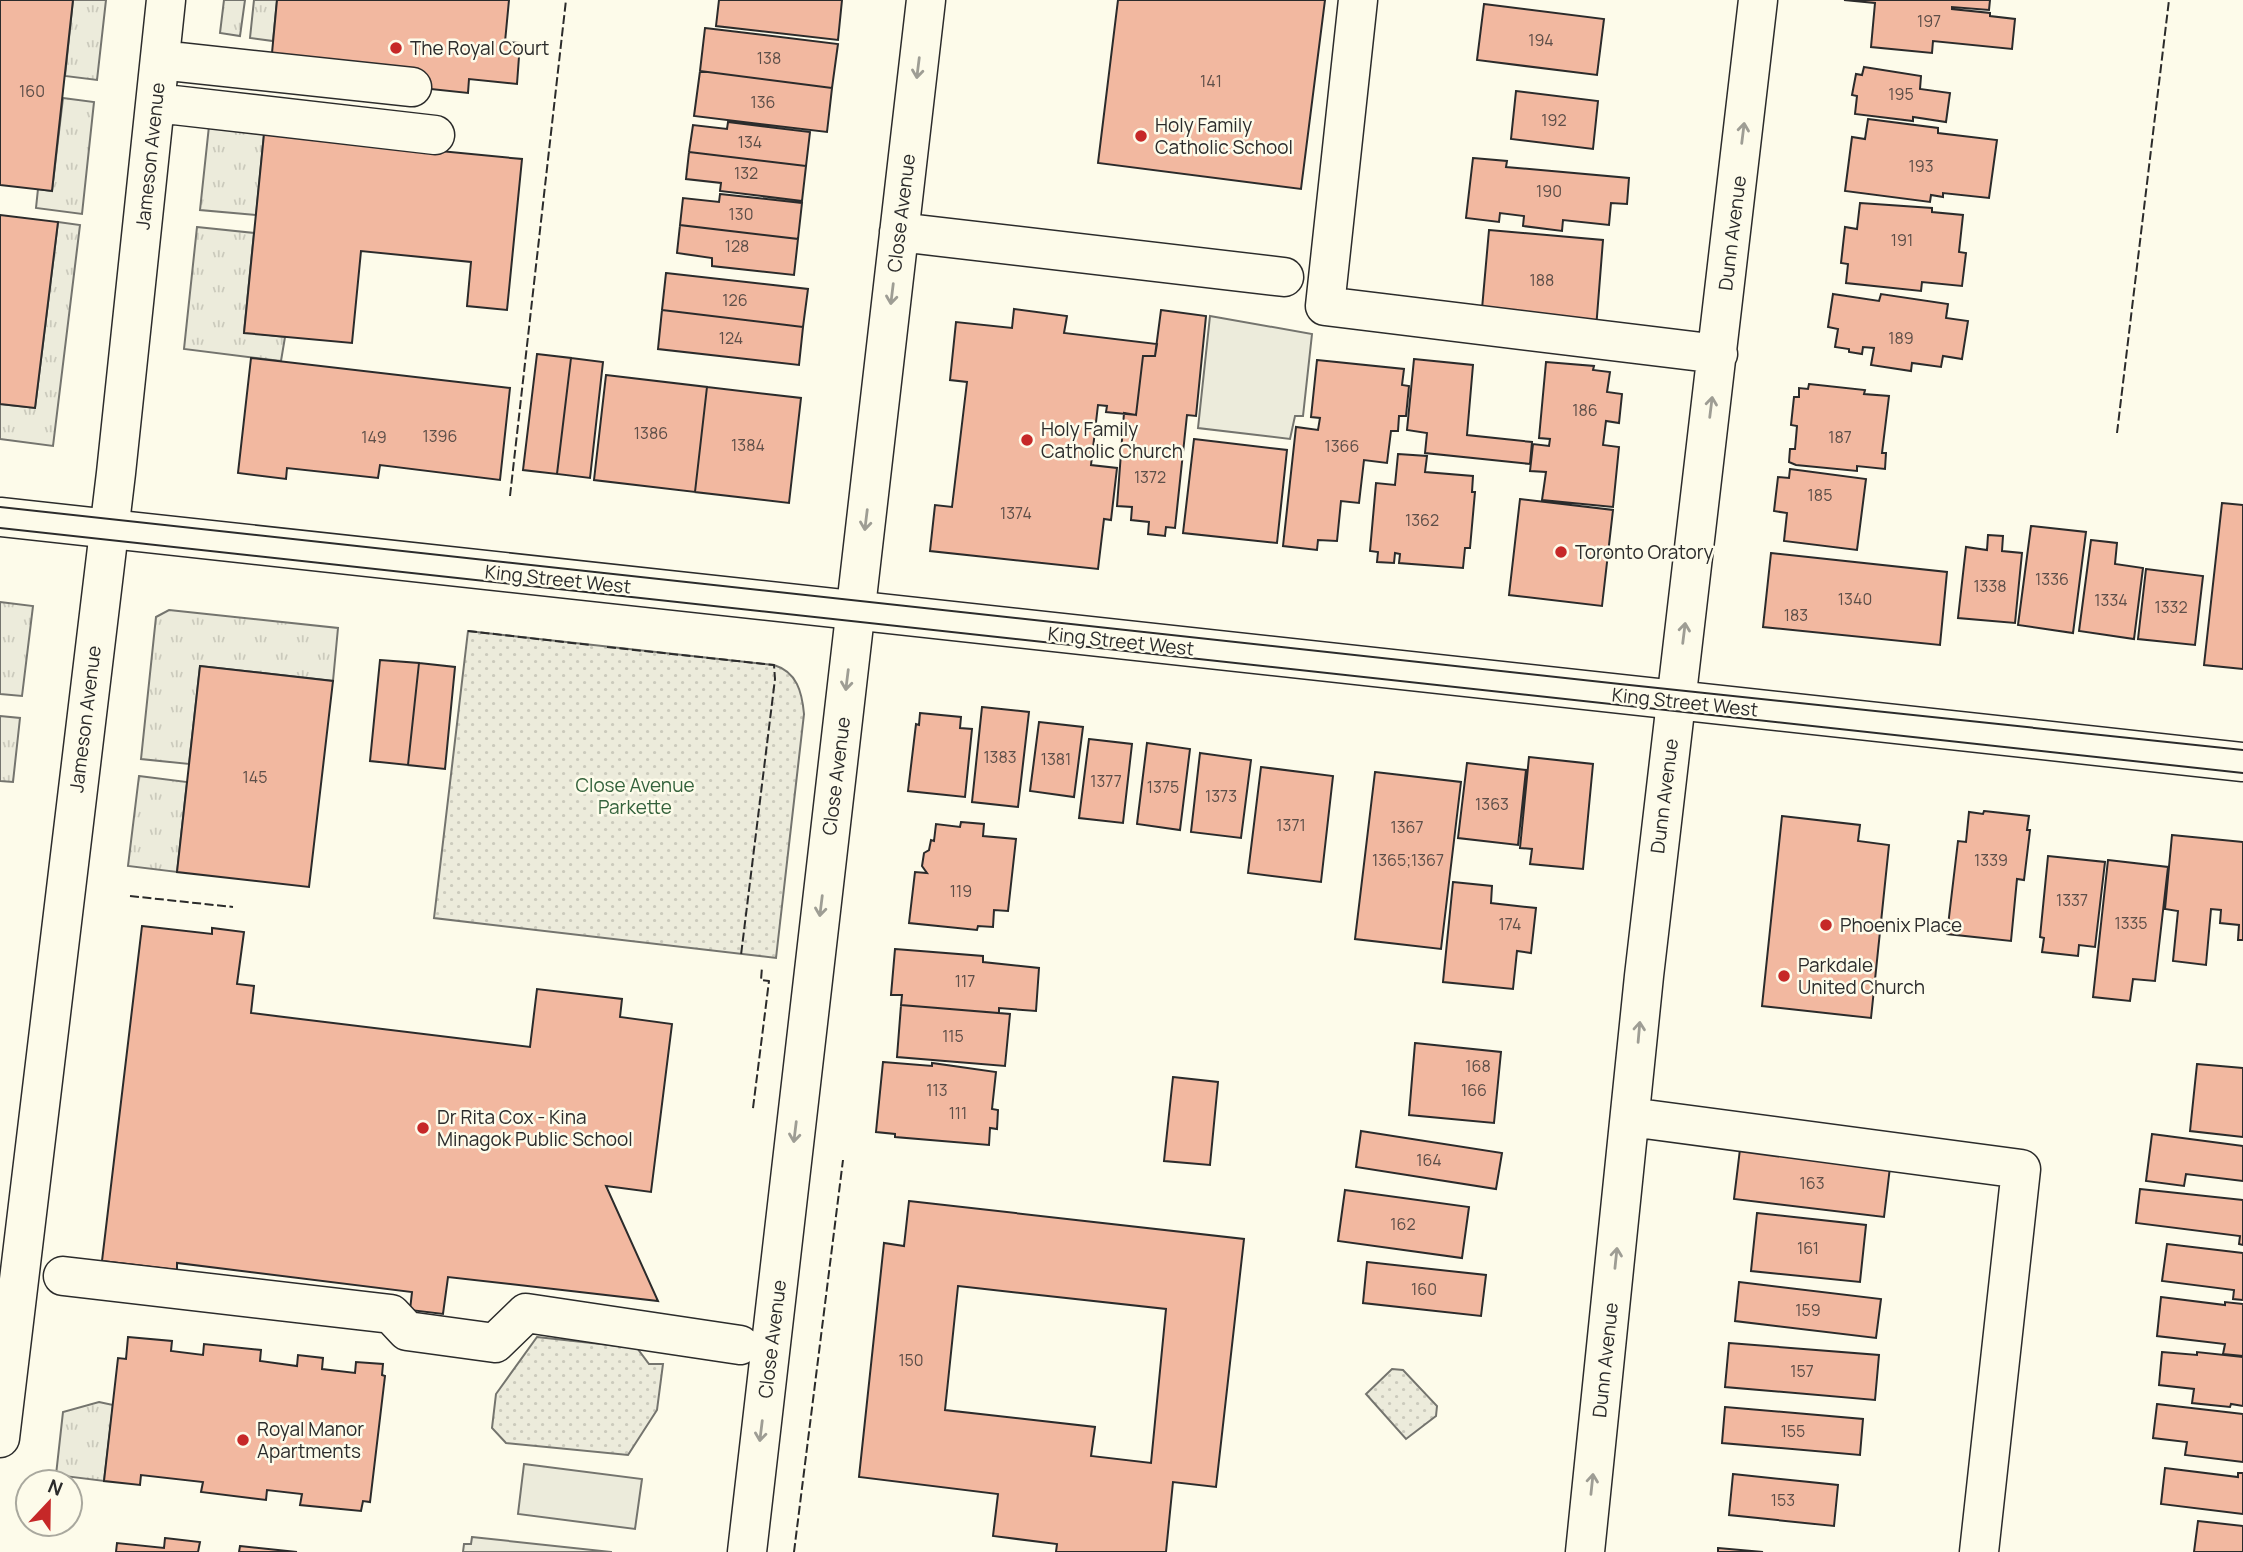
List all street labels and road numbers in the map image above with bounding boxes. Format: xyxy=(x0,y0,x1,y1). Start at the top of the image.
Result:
street label: Jameson Avenue xyxy=(129,81,171,231)
street label: Close Avenue xyxy=(881,152,921,274)
street label: Dunn Avenue xyxy=(1712,174,1752,292)
street label: King Street West xyxy=(484,558,632,600)
street label: King Street West xyxy=(1047,620,1195,662)
street label: Jameson Avenue xyxy=(63,644,107,794)
street label: King Street West xyxy=(1611,681,1759,723)
street label: Close Avenue xyxy=(816,715,856,837)
street label: Dunn Avenue xyxy=(1644,737,1684,855)
street label: Close Avenue xyxy=(752,1278,792,1400)
street label: Dunn Avenue xyxy=(1586,1301,1624,1419)

